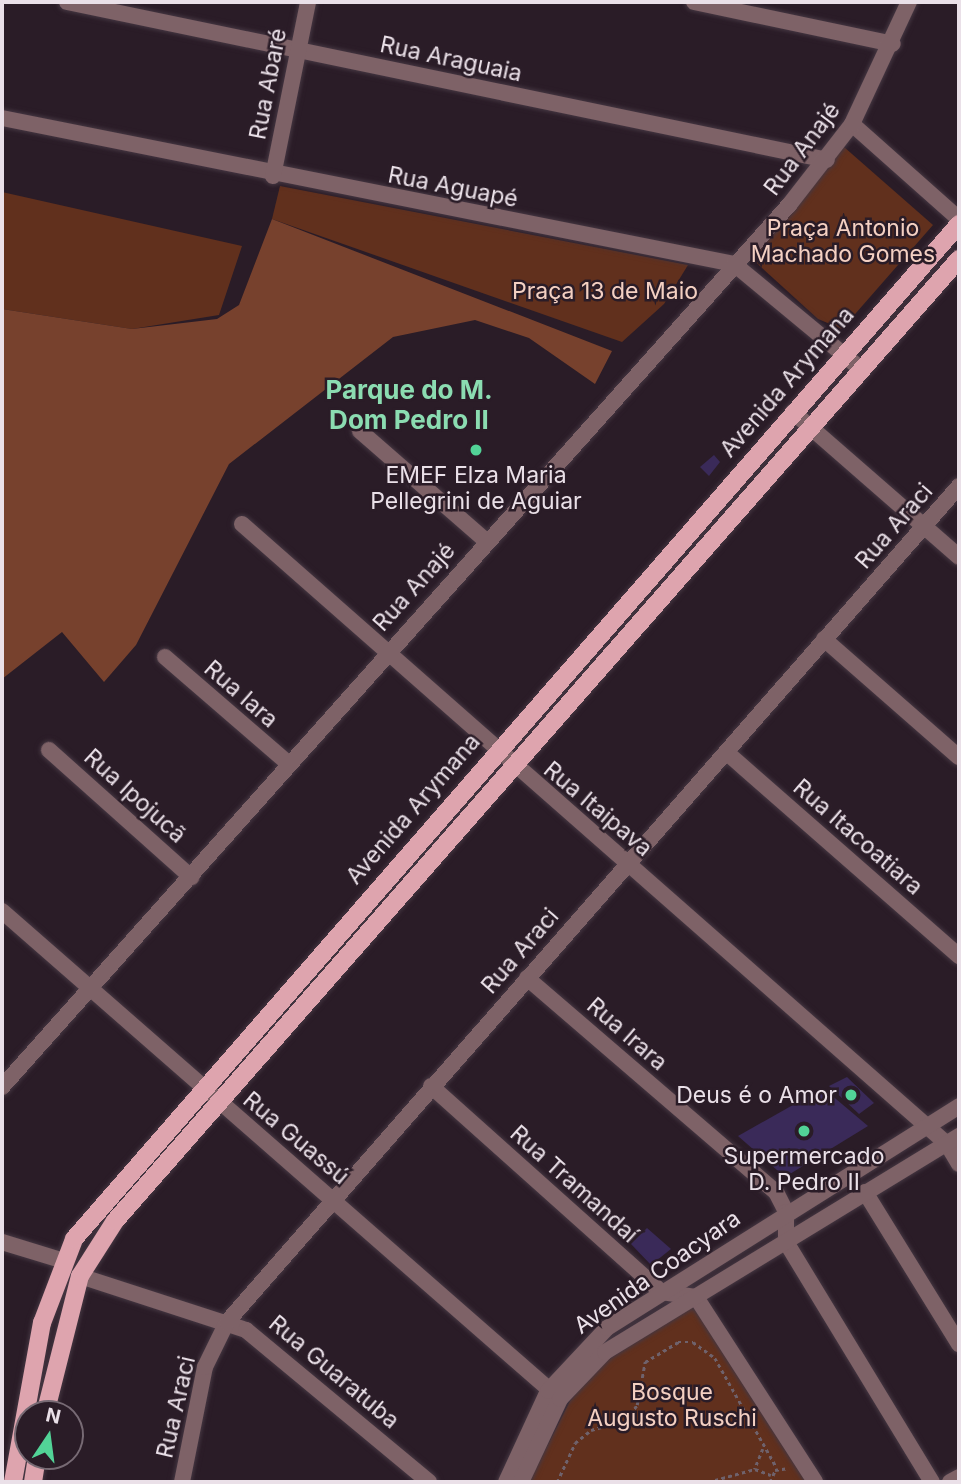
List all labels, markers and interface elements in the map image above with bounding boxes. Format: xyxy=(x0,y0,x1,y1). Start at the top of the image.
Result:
street label: Rua Abaré xyxy=(244,26,292,142)
street label: Rua Araguaia xyxy=(378,30,524,88)
street label: Rua Anajé xyxy=(758,97,846,201)
street label: Rua Aguapé xyxy=(386,161,520,213)
park label: Praça Antonio Machado Gomes xyxy=(751,214,935,268)
park label: Praça 13 de Maio xyxy=(512,277,698,305)
street label: Avenida Arymana xyxy=(714,301,860,463)
district label: Parque do M. Dom Pedro II xyxy=(325,374,493,436)
marker: EMEF Elza Maria Pellegrini de Aguiar xyxy=(468,442,484,458)
place label: EMEF Elza Maria Pellegrini de Aguiar xyxy=(370,461,582,515)
street label: Rua Araci xyxy=(849,478,939,574)
street label: Rua Anajé xyxy=(367,537,461,637)
street label: Rua Iara xyxy=(199,655,283,733)
street label: Avenida Arymana xyxy=(340,728,486,890)
street label: Rua Ipojucã xyxy=(78,743,192,849)
street label: Rua Itaipava xyxy=(538,756,658,862)
street label: Rua Itacoatiara xyxy=(788,773,928,901)
street label: Rua Araci xyxy=(475,903,565,999)
street label: Rua Irara xyxy=(581,992,673,1076)
place label: Deus é o Amor xyxy=(676,1081,837,1109)
street label: Rua Guassú xyxy=(238,1086,354,1190)
marker: Deus é o Amor xyxy=(843,1087,859,1103)
street label: Rua Tramandaí xyxy=(505,1120,643,1248)
marker: Supermercado D. Pedro II xyxy=(796,1123,812,1139)
place label: Supermercado D. Pedro II xyxy=(724,1142,884,1196)
street label: Avenida Coacyara xyxy=(569,1204,745,1340)
street label: Rua Guaratuba xyxy=(263,1310,405,1434)
street label: Rua Araci xyxy=(151,1353,201,1461)
park label: Bosque Augusto Ruschi xyxy=(587,1378,757,1432)
north arrow xyxy=(14,1400,84,1470)
text: N xyxy=(44,1403,63,1429)

